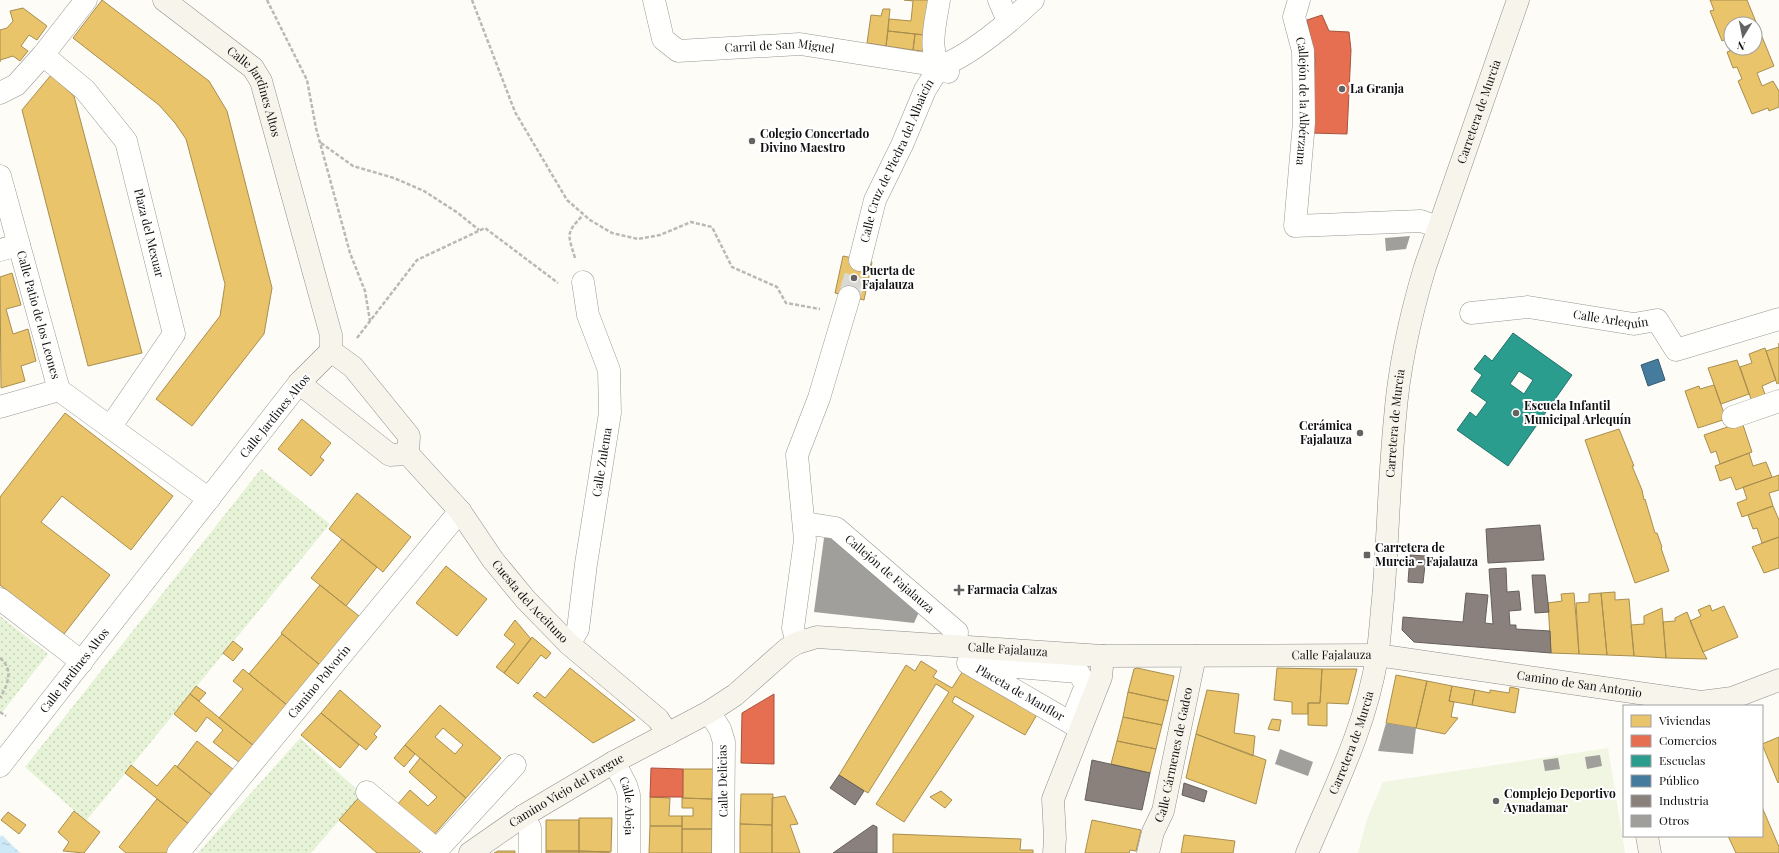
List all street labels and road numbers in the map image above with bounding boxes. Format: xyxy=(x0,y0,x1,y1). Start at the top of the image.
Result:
street label: Carril de San Miguel xyxy=(724,35,836,56)
street label: Callejón de la Albérzana xyxy=(1293,35,1313,166)
street label: Calle Jardines Altos xyxy=(224,42,285,138)
street label: Carretera de Murcia xyxy=(1453,57,1504,166)
street label: Calle Cruz de Piedra del Albaicín xyxy=(856,76,937,244)
street label: Plaza del Mexuar xyxy=(131,187,169,280)
street label: Calle Patio de los Leones xyxy=(14,248,65,381)
street label: Calle Arlequín xyxy=(1572,305,1649,331)
street label: Carretera de Murcia xyxy=(1381,368,1408,478)
street label: Calle Jardines Altos xyxy=(235,370,313,461)
street label: Calle Zulema xyxy=(588,426,615,498)
street label: Callejón de Fajalauza xyxy=(842,530,938,616)
street label: Cuesta del Aceituno xyxy=(489,556,573,646)
street label: Calle Jardines Altos xyxy=(35,624,112,716)
street label: Calle Fajalauza xyxy=(967,638,1048,659)
street label: Camino Polvorín xyxy=(284,641,353,721)
street label: Calle Fajalauza xyxy=(1291,646,1372,662)
street label: Placeta de Manflor xyxy=(973,660,1068,724)
street label: Camino de San Antonio xyxy=(1516,666,1644,700)
street label: Calle Cármenes de Gadeo xyxy=(1150,685,1195,825)
street label: Carretera de Murcia xyxy=(1324,689,1377,797)
street label: Calle Delicias xyxy=(713,745,731,817)
street label: Camino Viejo del Fargue xyxy=(505,749,626,830)
street label: Calle Abeja xyxy=(616,773,638,835)

